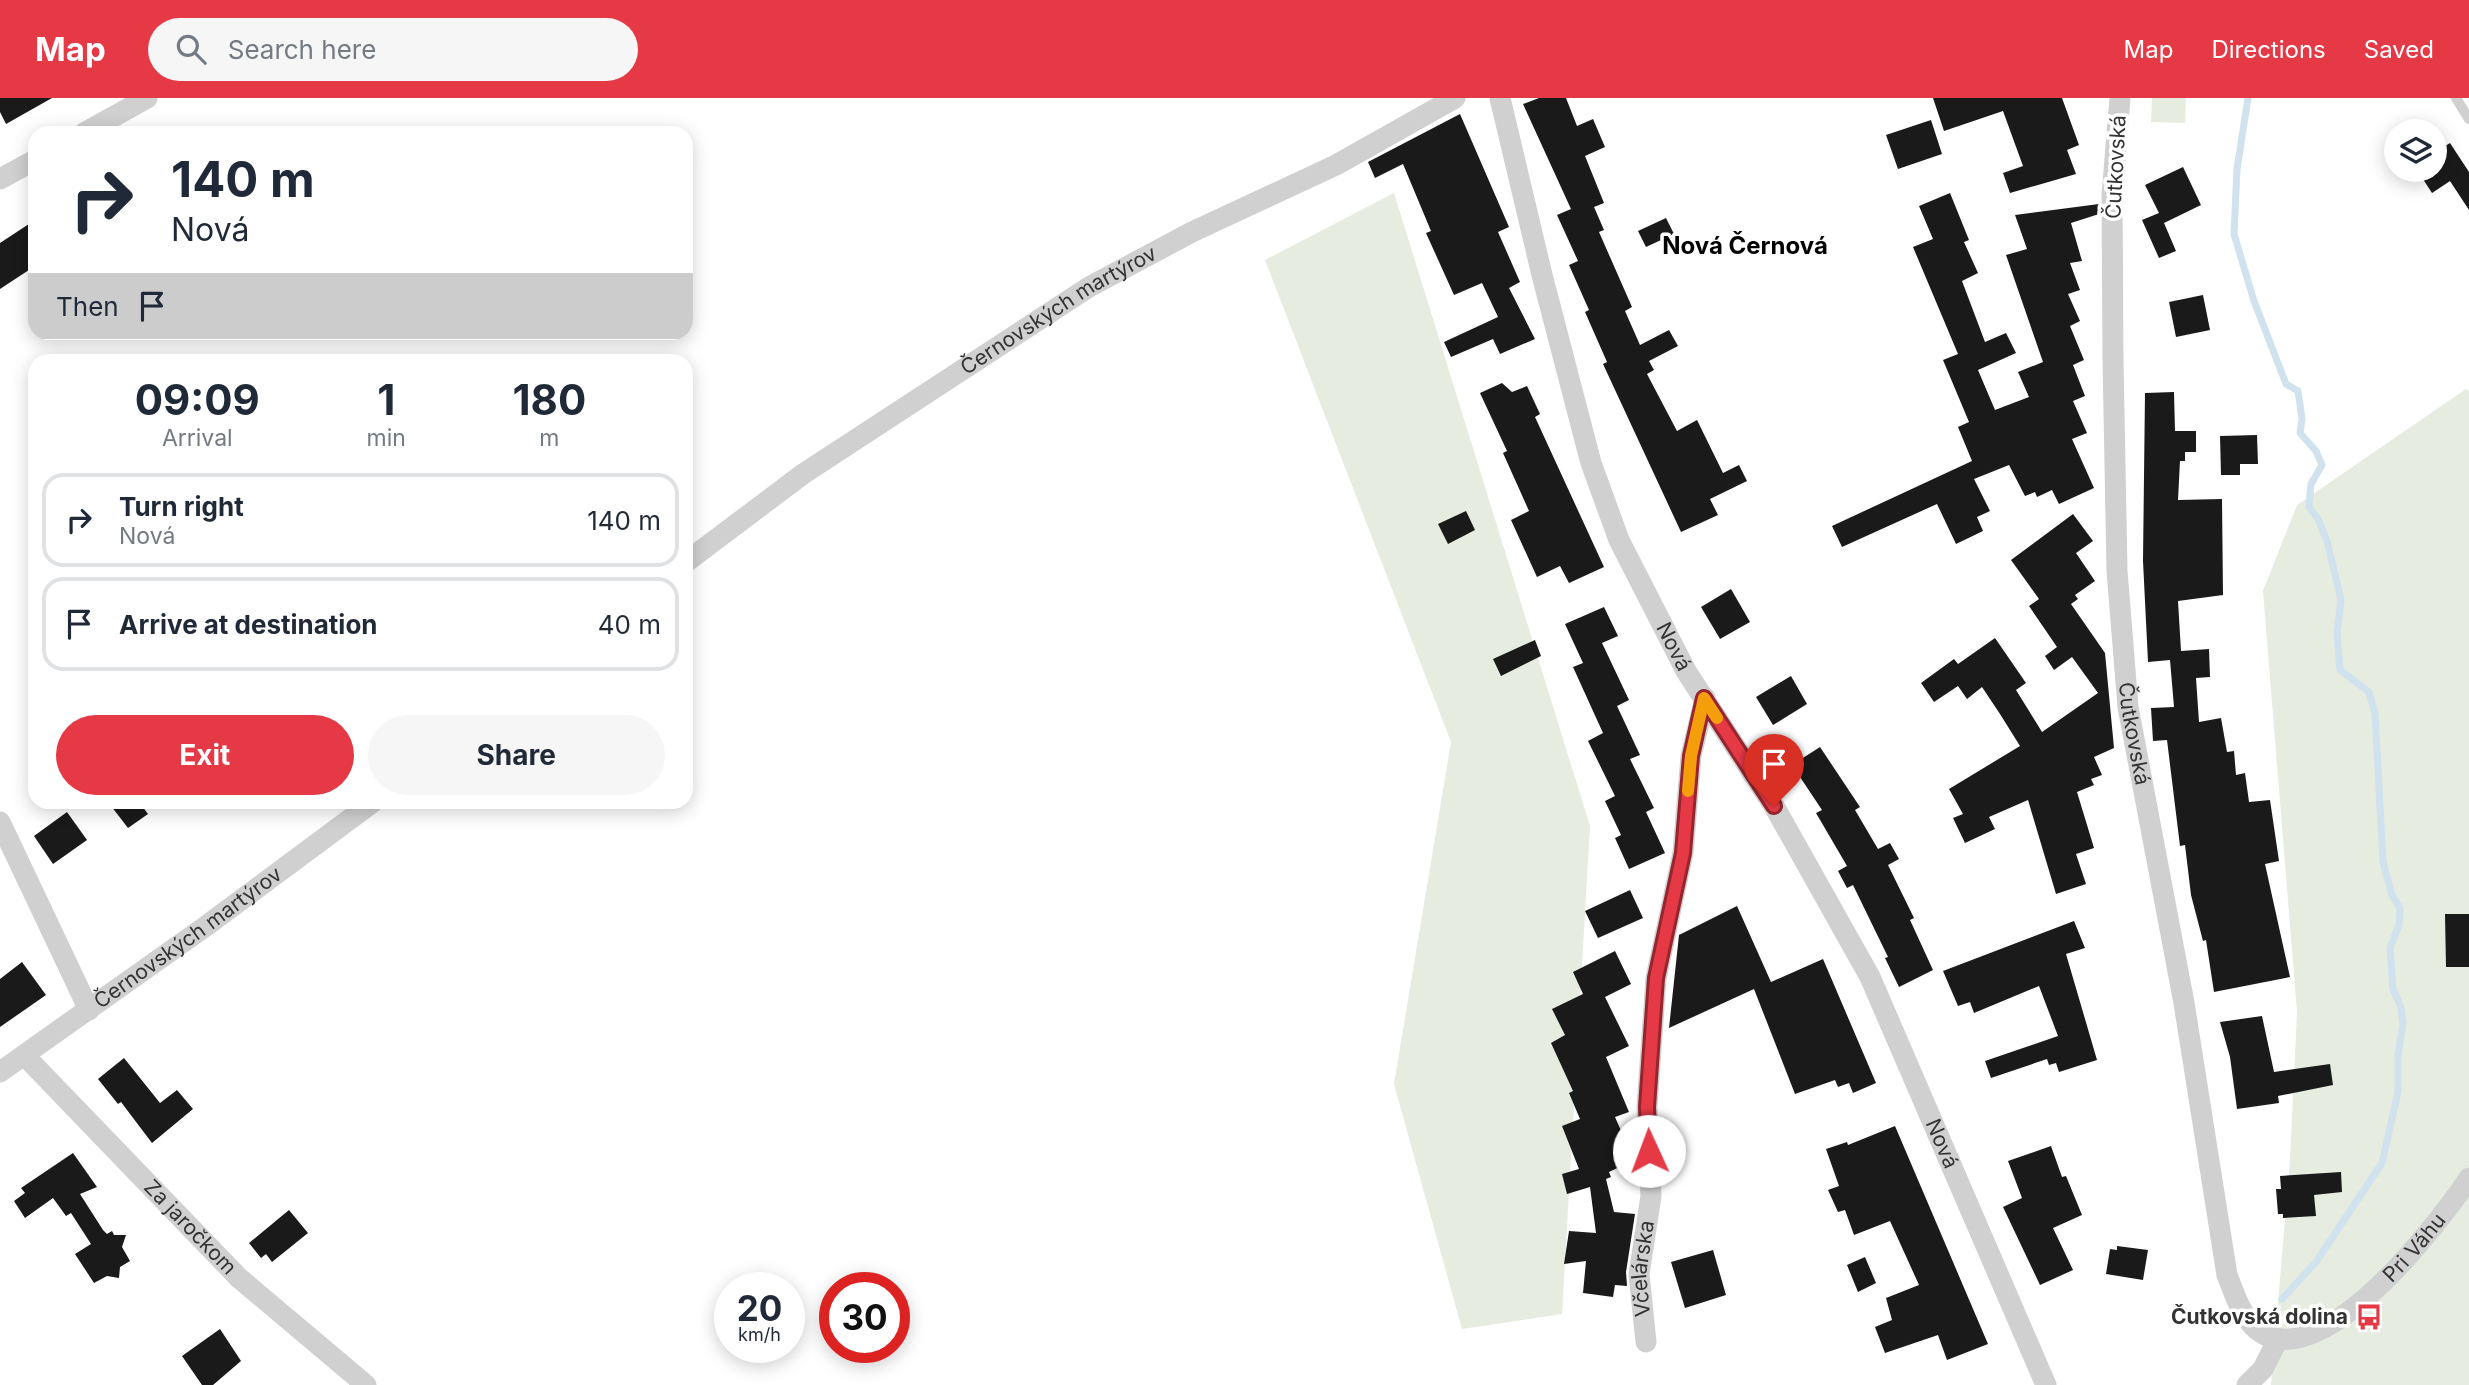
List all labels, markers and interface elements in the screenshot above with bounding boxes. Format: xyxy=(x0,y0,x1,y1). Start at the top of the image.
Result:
search box xyxy=(148,18,638,81)
text: Map xyxy=(35,29,106,69)
icon: search xyxy=(172,30,210,68)
text: Search here xyxy=(228,34,376,65)
text: Map xyxy=(2124,35,2173,64)
text: Directions xyxy=(2211,35,2326,64)
text: Saved xyxy=(2364,35,2434,64)
street label: Čutkovská xyxy=(2100,114,2131,220)
map controls xyxy=(2384,119,2447,182)
button: layers xyxy=(2384,119,2447,182)
text: 140 m xyxy=(171,150,315,209)
icon: right xyxy=(56,154,147,245)
text: Nová xyxy=(171,210,249,249)
district label: Nová Černová xyxy=(1662,231,1828,260)
street label: Černovských martýrov xyxy=(956,240,1161,380)
icon: arrive xyxy=(133,287,171,325)
text: Then xyxy=(56,291,119,322)
text: 09:09 xyxy=(135,374,260,425)
text: 1 xyxy=(377,374,395,425)
text: 180 xyxy=(513,374,586,425)
text: Arrival xyxy=(162,424,233,452)
text: min xyxy=(367,424,406,452)
text: m xyxy=(539,424,559,452)
text: Turn right xyxy=(119,491,244,522)
icon: right xyxy=(60,501,98,539)
text: 140 m xyxy=(587,505,661,536)
text: Nová xyxy=(119,522,175,550)
icon: arrive xyxy=(60,605,98,643)
text: Arrive at destination xyxy=(119,609,378,640)
text: 40 m xyxy=(598,609,661,640)
street label: Nová xyxy=(1651,618,1697,675)
street label: Čutkovská xyxy=(2114,681,2156,787)
button: Exit xyxy=(56,715,354,795)
button: Share xyxy=(368,715,665,795)
pin xyxy=(1744,734,1804,806)
icon: arrive xyxy=(1755,745,1793,783)
street label: Černovských martýrov xyxy=(89,861,287,1013)
position arrow xyxy=(1612,1114,1686,1188)
street label: Nová xyxy=(1921,1115,1964,1172)
street label: Za jaročkom xyxy=(139,1174,242,1280)
street label: Pri Váhu xyxy=(2377,1208,2451,1287)
street label: Včelárska xyxy=(1626,1219,1659,1318)
speed limit sign: 30 xyxy=(819,1272,910,1363)
text: 20 xyxy=(737,1287,782,1329)
bus stop icon: Čutkovská dolina xyxy=(2354,1302,2384,1332)
place label: Čutkovská dolina xyxy=(2171,1303,2348,1329)
text: km/h xyxy=(738,1324,781,1345)

